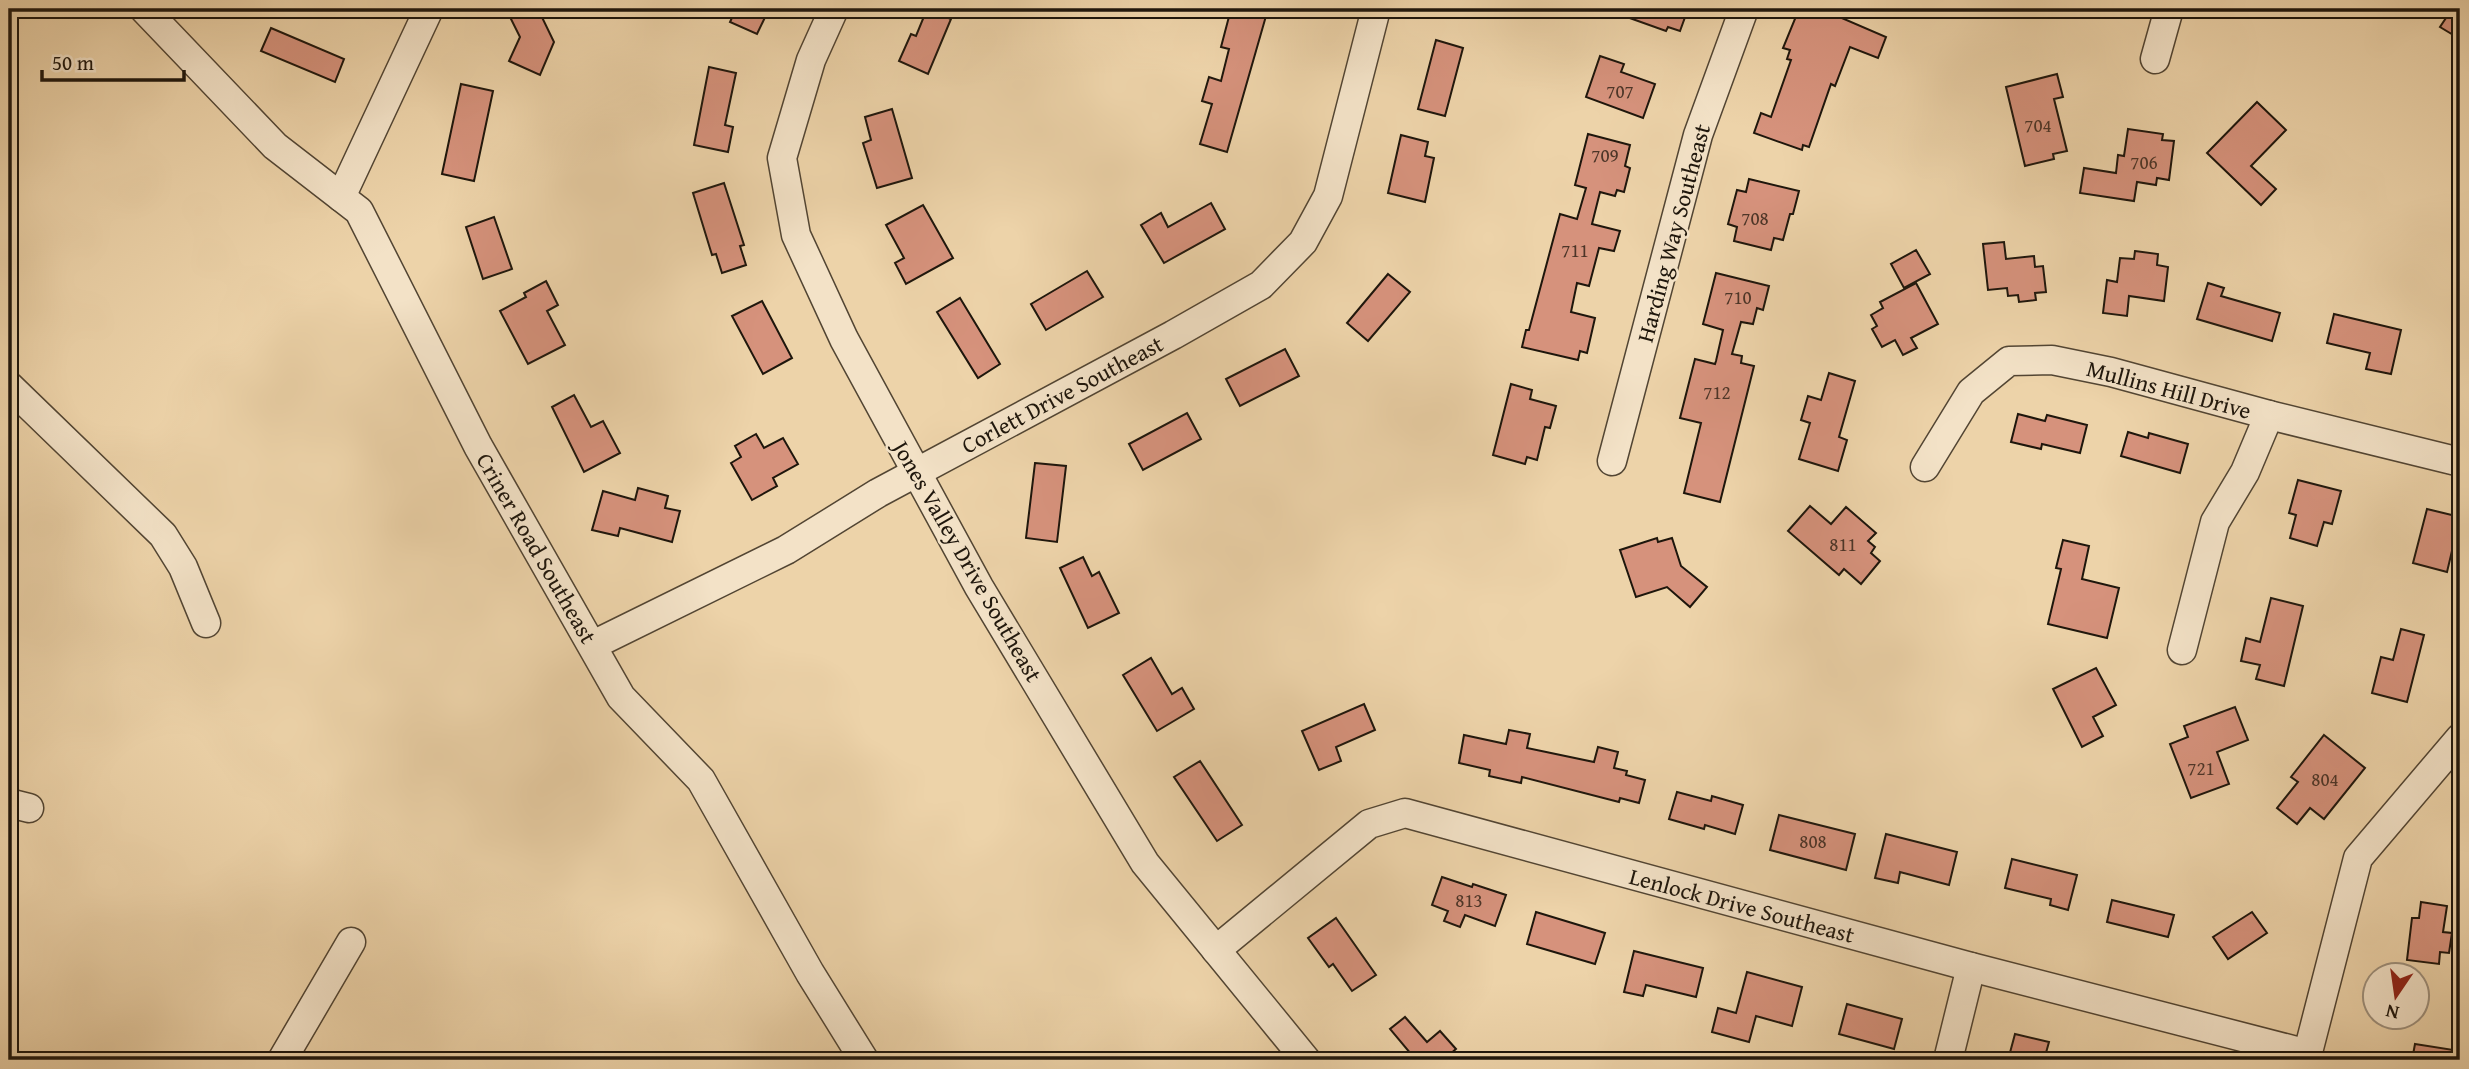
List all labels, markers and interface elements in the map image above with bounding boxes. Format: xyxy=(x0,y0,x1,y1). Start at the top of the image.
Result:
scale bar xyxy=(42,38,184,82)
text: 50 m xyxy=(52,47,94,78)
house number: 707 xyxy=(1606,77,1634,105)
house number: 704 xyxy=(2024,111,2052,139)
street label: Harding Way Southeast xyxy=(1628,120,1718,346)
house number: 709 xyxy=(1591,141,1619,169)
house number: 706 xyxy=(2130,148,2158,176)
house number: 708 xyxy=(1741,204,1769,232)
house number: 711 xyxy=(1561,236,1589,264)
house number: 710 xyxy=(1724,283,1752,311)
street label: Corlett Drive Southeast xyxy=(955,327,1169,461)
street label: Mullins Hill Drive xyxy=(2083,351,2255,427)
house number: 712 xyxy=(1703,378,1731,406)
street label: Jones Valley Drive Southeast xyxy=(884,432,1051,688)
street label: Criner Road Southeast xyxy=(469,447,605,649)
house number: 811 xyxy=(1829,530,1857,558)
house number: 721 xyxy=(2187,754,2215,782)
house number: 804 xyxy=(2311,765,2339,793)
house number: 808 xyxy=(1799,827,1827,855)
street label: Lenlock Drive Southeast xyxy=(1626,859,1858,951)
house number: 813 xyxy=(1455,886,1483,914)
north arrow xyxy=(2360,960,2430,1030)
text: N xyxy=(2383,997,2402,1028)

